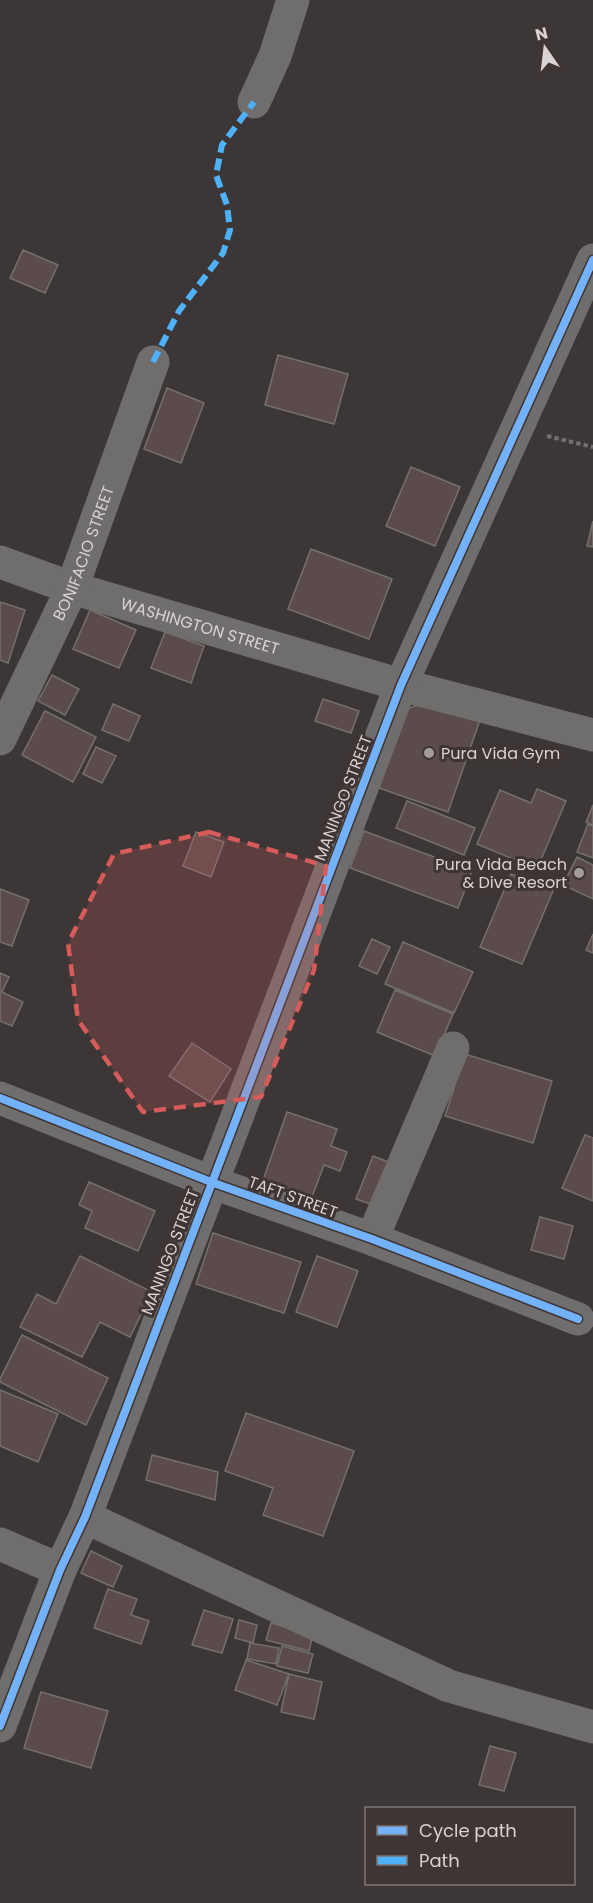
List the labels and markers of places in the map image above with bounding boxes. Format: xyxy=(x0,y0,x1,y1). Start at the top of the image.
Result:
place label: Pura Vida Gym xyxy=(441,742,560,765)
marker: Pura Vida Gym xyxy=(422,746,436,760)
place label: Pura Vida Beach & Dive Resort xyxy=(435,853,567,894)
marker: Pura Vida Beach & Dive Resort xyxy=(572,866,586,880)

